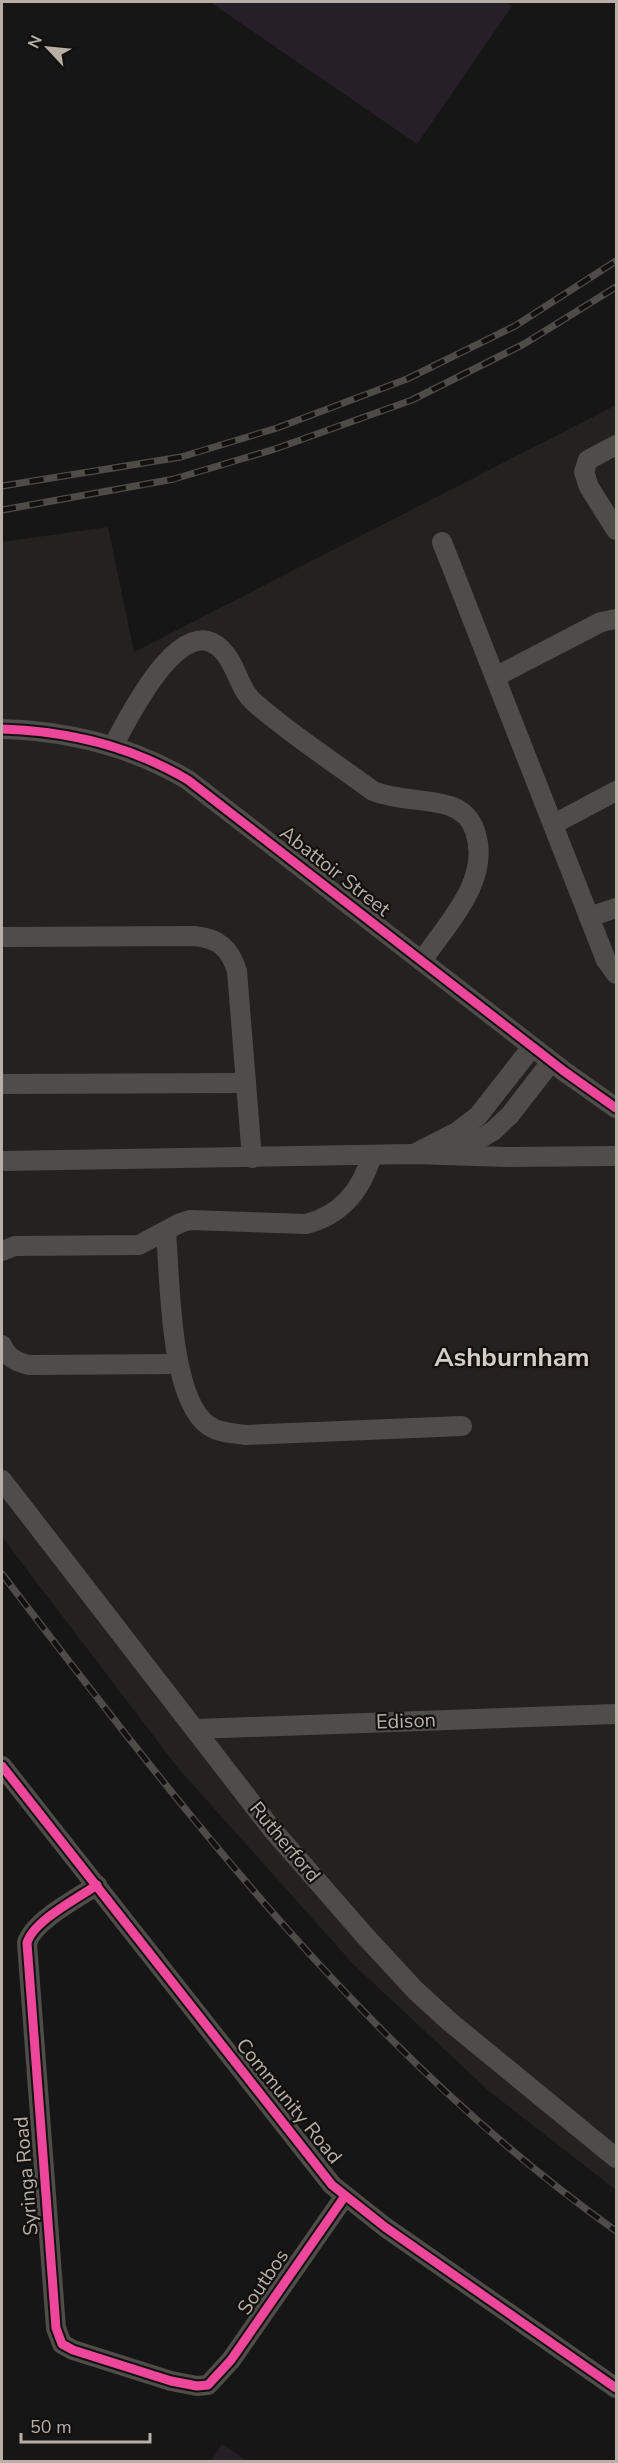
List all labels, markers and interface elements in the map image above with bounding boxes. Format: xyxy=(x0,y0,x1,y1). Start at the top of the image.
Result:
north arrow xyxy=(18,18,78,78)
text: N xyxy=(23,32,48,52)
street label: Abattoir Street xyxy=(274,819,397,923)
district label: Ashburnham xyxy=(434,1340,590,1375)
street label: Edison xyxy=(376,1706,436,1736)
street label: Rutherford xyxy=(243,1796,327,1888)
street label: Community Road xyxy=(230,2033,348,2169)
street label: Syringa Road xyxy=(7,2115,45,2237)
street label: Soutbos xyxy=(231,2244,295,2320)
scale bar xyxy=(21,2406,150,2444)
text: 50 m xyxy=(30,2415,72,2439)

